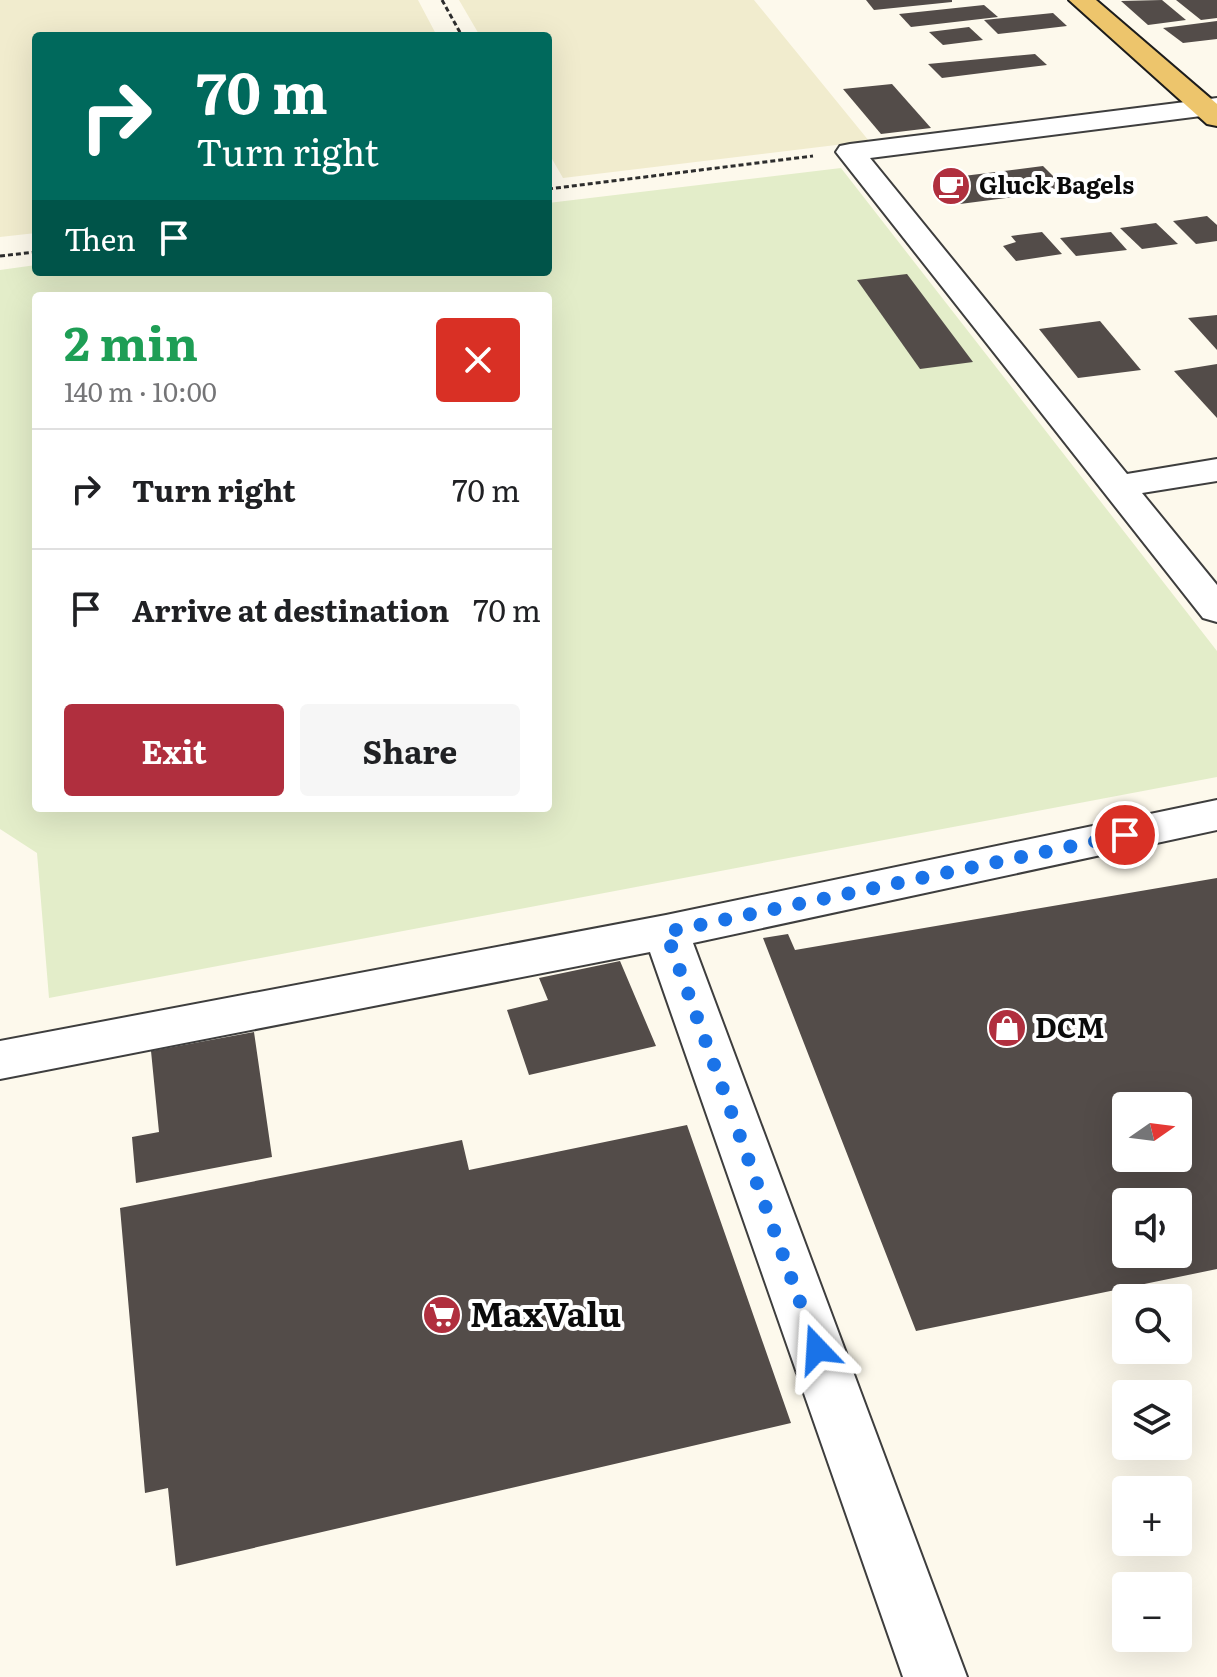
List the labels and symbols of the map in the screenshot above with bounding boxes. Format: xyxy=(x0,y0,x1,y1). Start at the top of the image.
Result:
cafe icon: Gluck Bagels xyxy=(930,165,972,207)
place label: Gluck Bagels xyxy=(979,166,1134,201)
pin xyxy=(1091,801,1159,869)
place label: DCM xyxy=(1035,1005,1104,1047)
shop icon: DCM xyxy=(986,1007,1028,1049)
north arrow xyxy=(1112,1092,1192,1172)
place label: MaxValu xyxy=(470,1287,621,1337)
supermarket icon: MaxValu xyxy=(421,1294,463,1336)
position arrow xyxy=(775,1307,859,1391)

